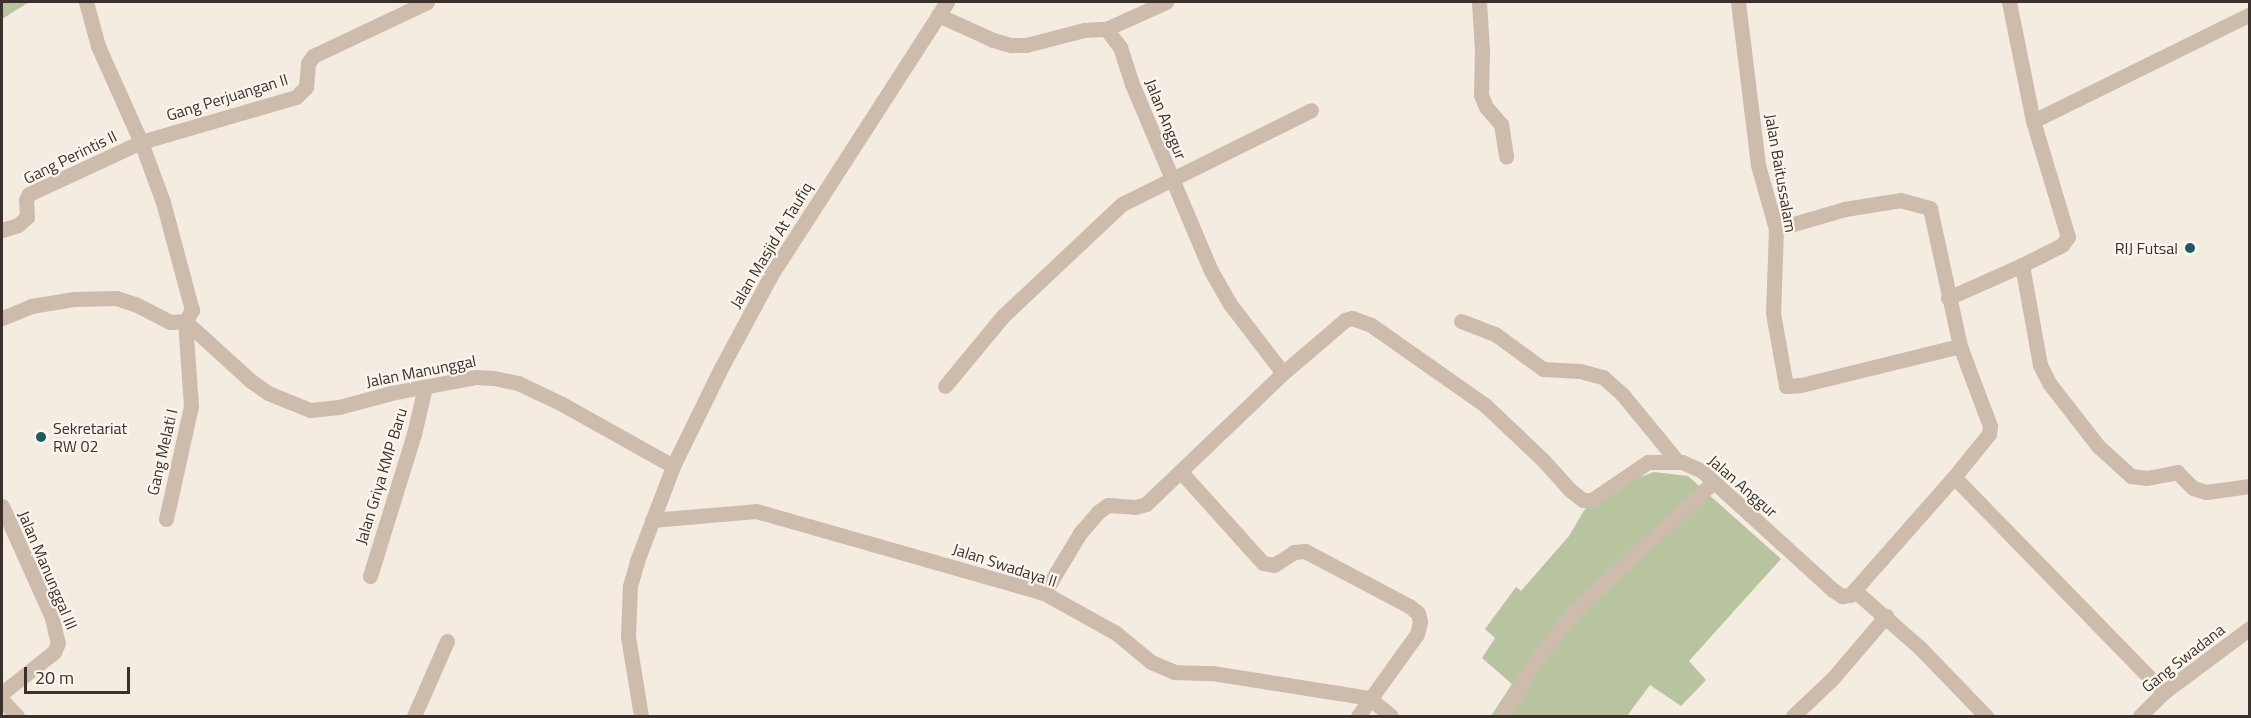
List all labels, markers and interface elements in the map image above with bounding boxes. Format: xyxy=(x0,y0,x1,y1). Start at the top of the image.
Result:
street label: Gang Perjuangan II xyxy=(164,69,290,125)
street label: Jalan Anggur xyxy=(1141,76,1191,162)
street label: Jalan Baitussalam xyxy=(1761,112,1801,234)
street label: Gang Perintis II xyxy=(20,126,120,188)
street label: Jalan Masjid At Taufiq xyxy=(726,179,816,311)
place label: RIJ Futsal xyxy=(2115,238,2178,258)
marker: RIJ Futsal xyxy=(2183,241,2197,255)
street label: Jalan Manunggal xyxy=(364,351,478,391)
street label: Jalan Griya KMP Baru xyxy=(351,405,411,547)
street label: Gang Melati I xyxy=(143,407,181,497)
place label: Sekretariat RW 02 xyxy=(53,418,127,456)
marker: Sekretariat RW 02 xyxy=(34,430,48,444)
street label: Jalan Anggur xyxy=(1705,451,1781,521)
street label: Jalan Manunggal III xyxy=(14,508,82,632)
street label: Jalan Swadaya II xyxy=(950,539,1060,591)
street label: Gang Swadana xyxy=(2138,620,2228,696)
scale bar xyxy=(27,655,134,693)
text: 20 m xyxy=(35,664,74,691)

